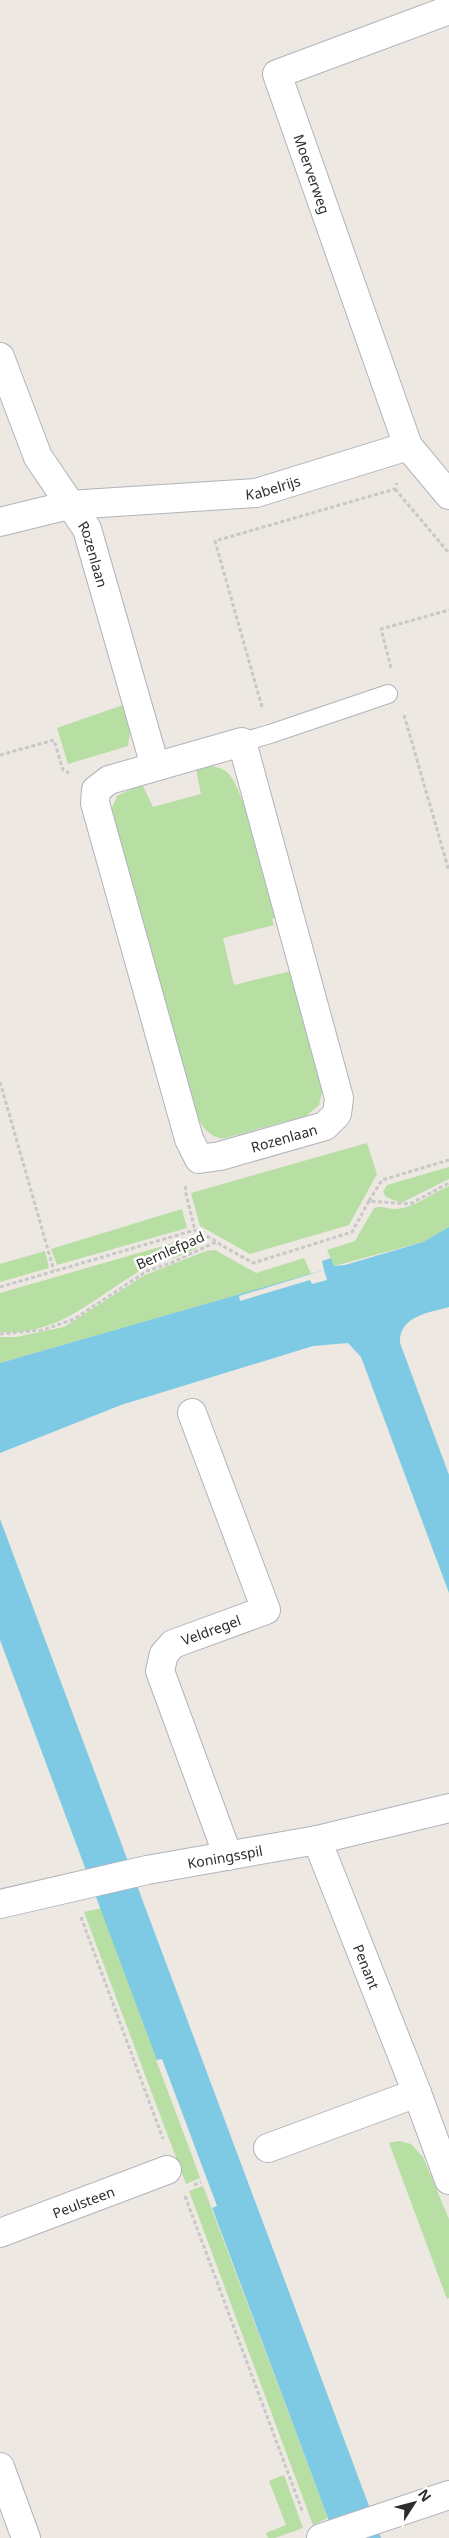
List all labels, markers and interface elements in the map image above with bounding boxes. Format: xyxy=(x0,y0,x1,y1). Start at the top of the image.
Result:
street label: Moerverweg xyxy=(289,132,335,216)
street label: Kabelrijs xyxy=(245,470,303,503)
street label: Rozenlaan xyxy=(75,517,113,589)
street label: Rozenlaan xyxy=(249,1119,319,1157)
street label: Bernlefpad xyxy=(133,1227,207,1273)
street label: Veldregel xyxy=(179,1611,243,1649)
street label: Koningsspil xyxy=(186,1840,264,1872)
street label: Penant xyxy=(350,1941,384,1992)
street label: Peulsteen xyxy=(50,2181,117,2222)
north arrow xyxy=(389,2478,439,2528)
text: N xyxy=(414,2485,436,2505)

